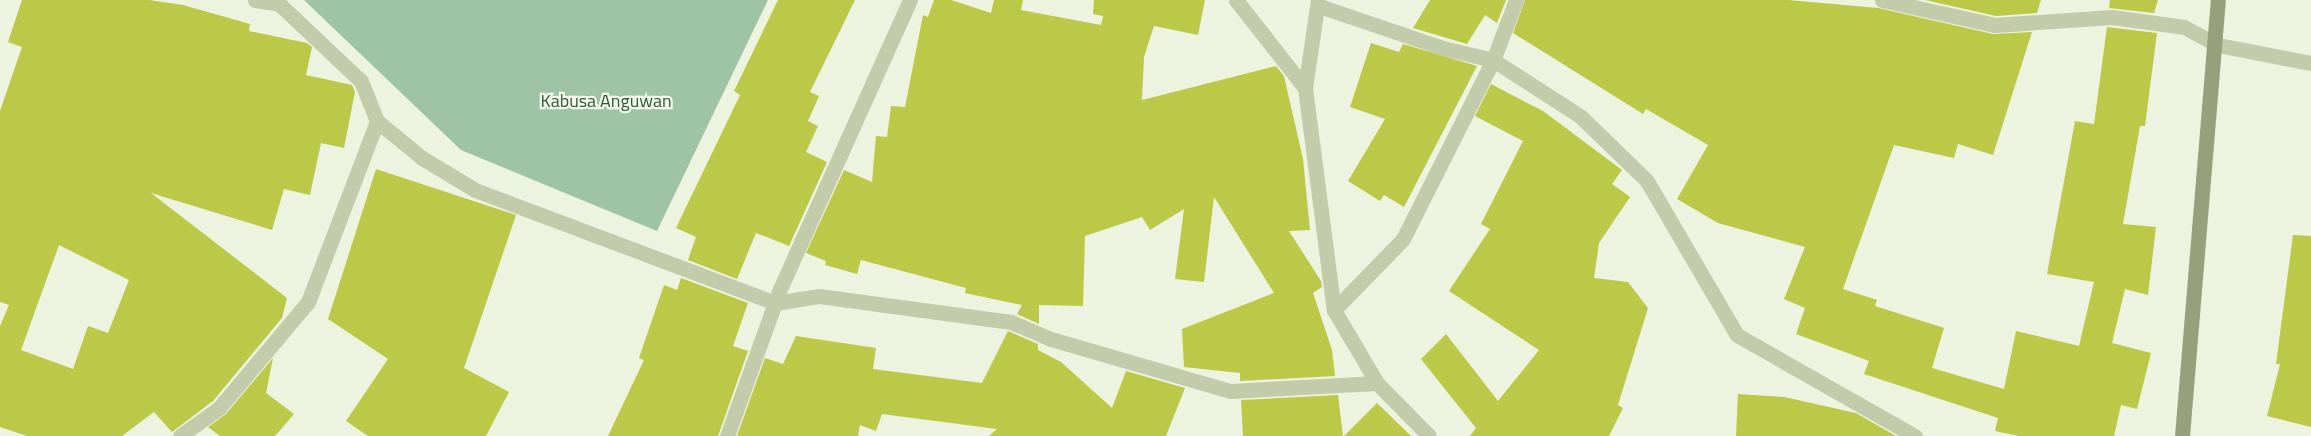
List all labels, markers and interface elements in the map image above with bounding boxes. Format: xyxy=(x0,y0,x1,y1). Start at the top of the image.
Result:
park label: Kabusa Anguwan xyxy=(540,90,672,112)

